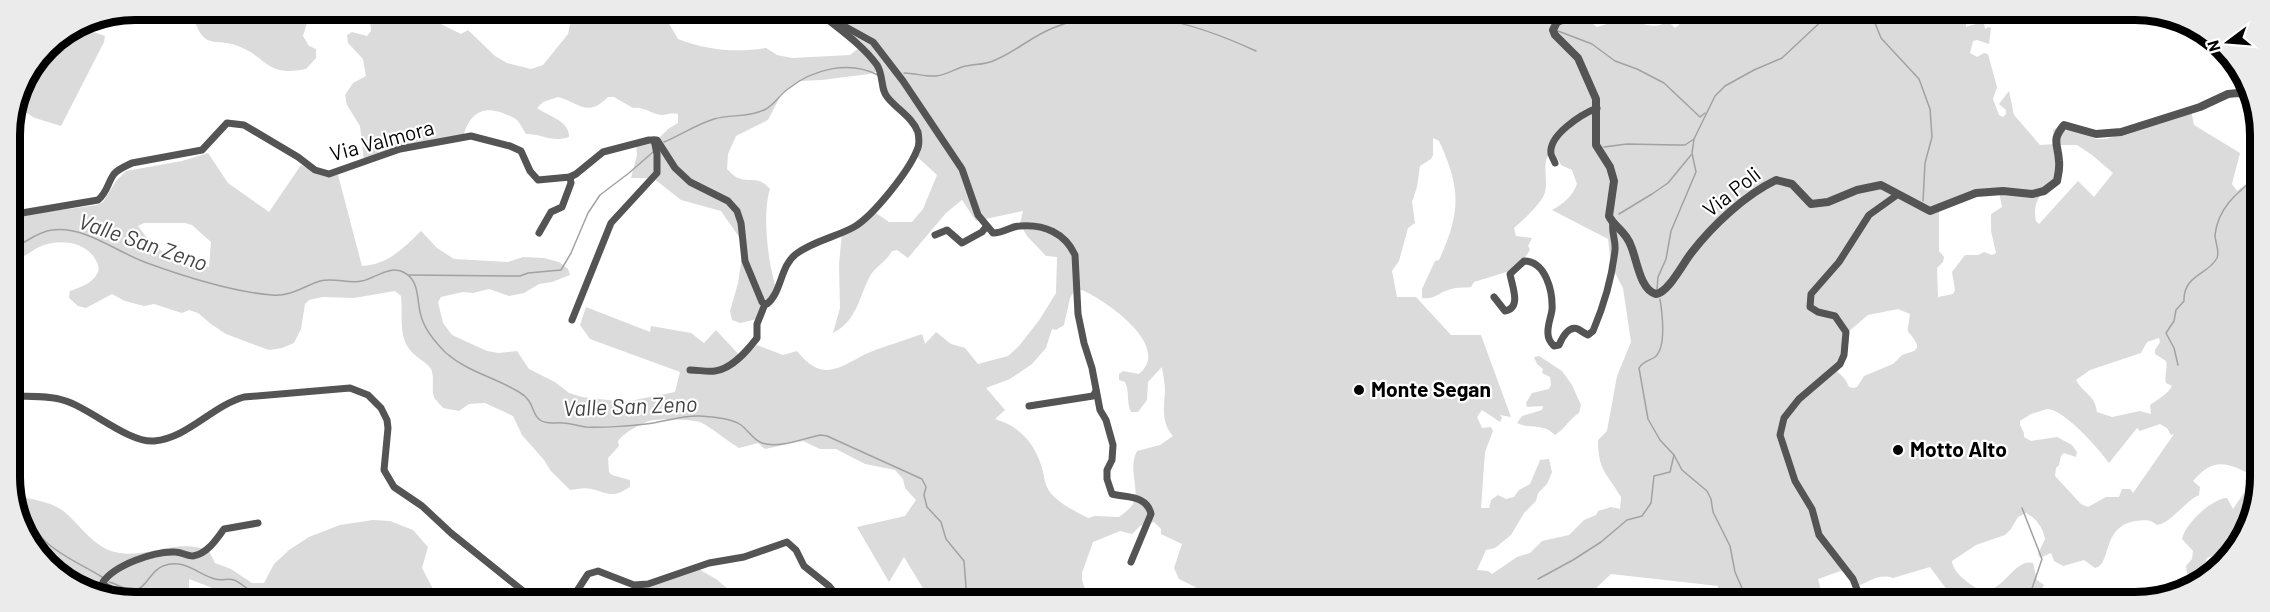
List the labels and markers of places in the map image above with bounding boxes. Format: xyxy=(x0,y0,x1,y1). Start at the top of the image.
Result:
place label: Monte Segan xyxy=(1371,376,1491,401)
marker: Monte Segan xyxy=(1352,383,1366,397)
place label: Motto Alto xyxy=(1910,436,2007,461)
marker: Motto Alto xyxy=(1891,443,1905,457)

